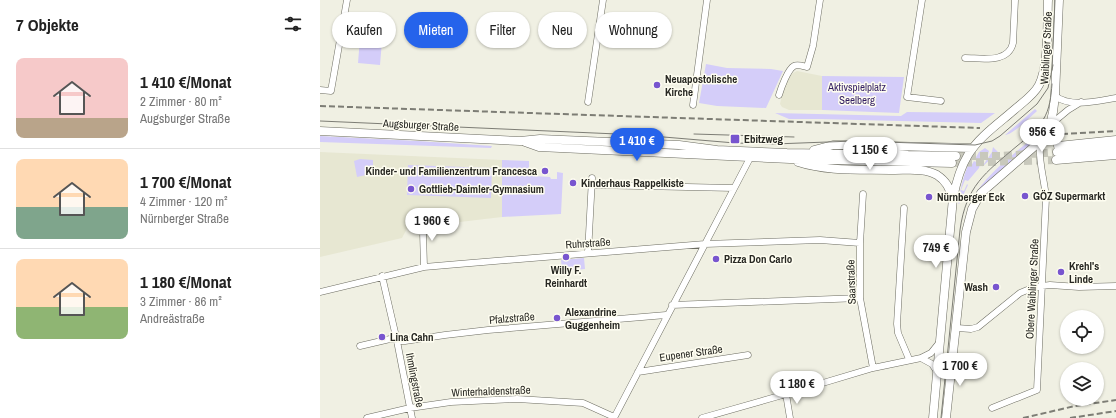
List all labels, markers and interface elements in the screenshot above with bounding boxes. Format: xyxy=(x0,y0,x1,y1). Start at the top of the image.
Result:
street label: Waiblinger Straße xyxy=(1037,11,1055,85)
chip: Kaufen xyxy=(332,12,396,48)
chip: Mieten xyxy=(404,12,468,48)
chip: Filter xyxy=(476,12,530,48)
chip: Neu xyxy=(538,12,587,48)
chip: Wohnung xyxy=(595,12,672,48)
text: 7 Objekte xyxy=(16,13,79,36)
icon: filters xyxy=(282,13,304,35)
text: 1 410 €/Monat xyxy=(140,70,231,93)
place label: Neuapostolische Kirche xyxy=(665,72,737,99)
icon: home xyxy=(48,74,96,122)
marker: Neuapostolische Kirche xyxy=(652,80,662,90)
park label: Aktivspielplatz Seelberg xyxy=(827,80,887,107)
text: 2 Zimmer · 80 m² xyxy=(140,93,222,110)
text: Augsburger Straße xyxy=(140,110,230,127)
street label: Augsburger Straße xyxy=(382,116,459,134)
pin: 956 € xyxy=(1014,119,1070,153)
text: 956 € xyxy=(1029,123,1055,140)
pin: 1 410 € xyxy=(600,128,674,162)
text: 1 410 € xyxy=(619,132,655,149)
place label: Ebitzweg xyxy=(744,132,784,146)
marker: Ebitzweg xyxy=(729,133,741,145)
pin: 1 150 € xyxy=(833,137,907,171)
text: 1 150 € xyxy=(852,141,888,158)
place label: Kinder- und Familienzentrum Francesca xyxy=(366,164,537,178)
marker: Kinder- und Familienzentrum Francesca xyxy=(540,166,550,176)
text: 1 700 €/Monat xyxy=(140,170,231,193)
icon: home xyxy=(48,175,96,223)
place label: Kinderhaus Rappelkiste xyxy=(581,176,684,190)
marker: Kinderhaus Rappelkiste xyxy=(568,178,578,188)
place label: Gottlieb-Daimler-Gymnasium xyxy=(419,182,544,196)
marker: Gottlieb-Daimler-Gymnasium xyxy=(406,184,416,194)
place label: GÖZ Supermarkt xyxy=(1033,189,1105,203)
place label: Nürnberger Eck xyxy=(937,190,1006,204)
marker: GÖZ Supermarkt xyxy=(1020,191,1030,201)
marker: Nürnberger Eck xyxy=(924,192,934,202)
text: 4 Zimmer · 120 m² xyxy=(140,193,228,210)
pin: 1 960 € xyxy=(395,208,469,242)
text: Nürnberger Straße xyxy=(140,210,229,227)
text: 1 960 € xyxy=(414,212,450,229)
street label: Ruhrstraße xyxy=(565,234,611,252)
pin: 749 € xyxy=(908,235,964,269)
street label: Obere Waiblinger Straße xyxy=(1022,238,1042,340)
text: 749 € xyxy=(923,239,949,256)
marker: Willy F. Reinhardt xyxy=(561,252,571,262)
place label: Pizza Don Carlo xyxy=(724,252,793,266)
marker: Pizza Don Carlo xyxy=(711,254,721,264)
street label: Saarstraße xyxy=(843,259,859,305)
place label: Krehl's Linde xyxy=(1069,259,1099,286)
place label: Willy F. Reinhardt xyxy=(545,263,587,290)
marker: Krehl's Linde xyxy=(1056,267,1066,277)
text: 1 180 €/Monat xyxy=(140,270,231,293)
icon: home xyxy=(48,275,96,323)
place label: Wash xyxy=(964,280,988,294)
marker: Wash xyxy=(991,282,1001,292)
text: 3 Zimmer · 86 m² xyxy=(140,293,222,310)
place label: Alexandrine Guggenheim xyxy=(565,305,620,332)
street label: Pfalzstraße xyxy=(489,309,535,327)
text: Andreästraße xyxy=(140,310,205,327)
map controls xyxy=(1060,310,1104,406)
button: locate xyxy=(1060,310,1104,354)
marker: Alexandrine Guggenheim xyxy=(552,313,562,323)
place label: Lina Cahn xyxy=(390,330,434,344)
marker: Lina Cahn xyxy=(377,332,387,342)
street label: Eupener Straße xyxy=(658,342,724,364)
street label: Ihmlingstraße xyxy=(403,352,427,408)
pin: 1 700 € xyxy=(923,353,997,387)
text: 1 700 € xyxy=(942,357,978,374)
button: layers xyxy=(1060,362,1104,406)
pin: 1 180 € xyxy=(760,371,834,405)
text: 1 180 € xyxy=(779,375,815,392)
street label: Winterhaldenstraße xyxy=(451,383,531,399)

